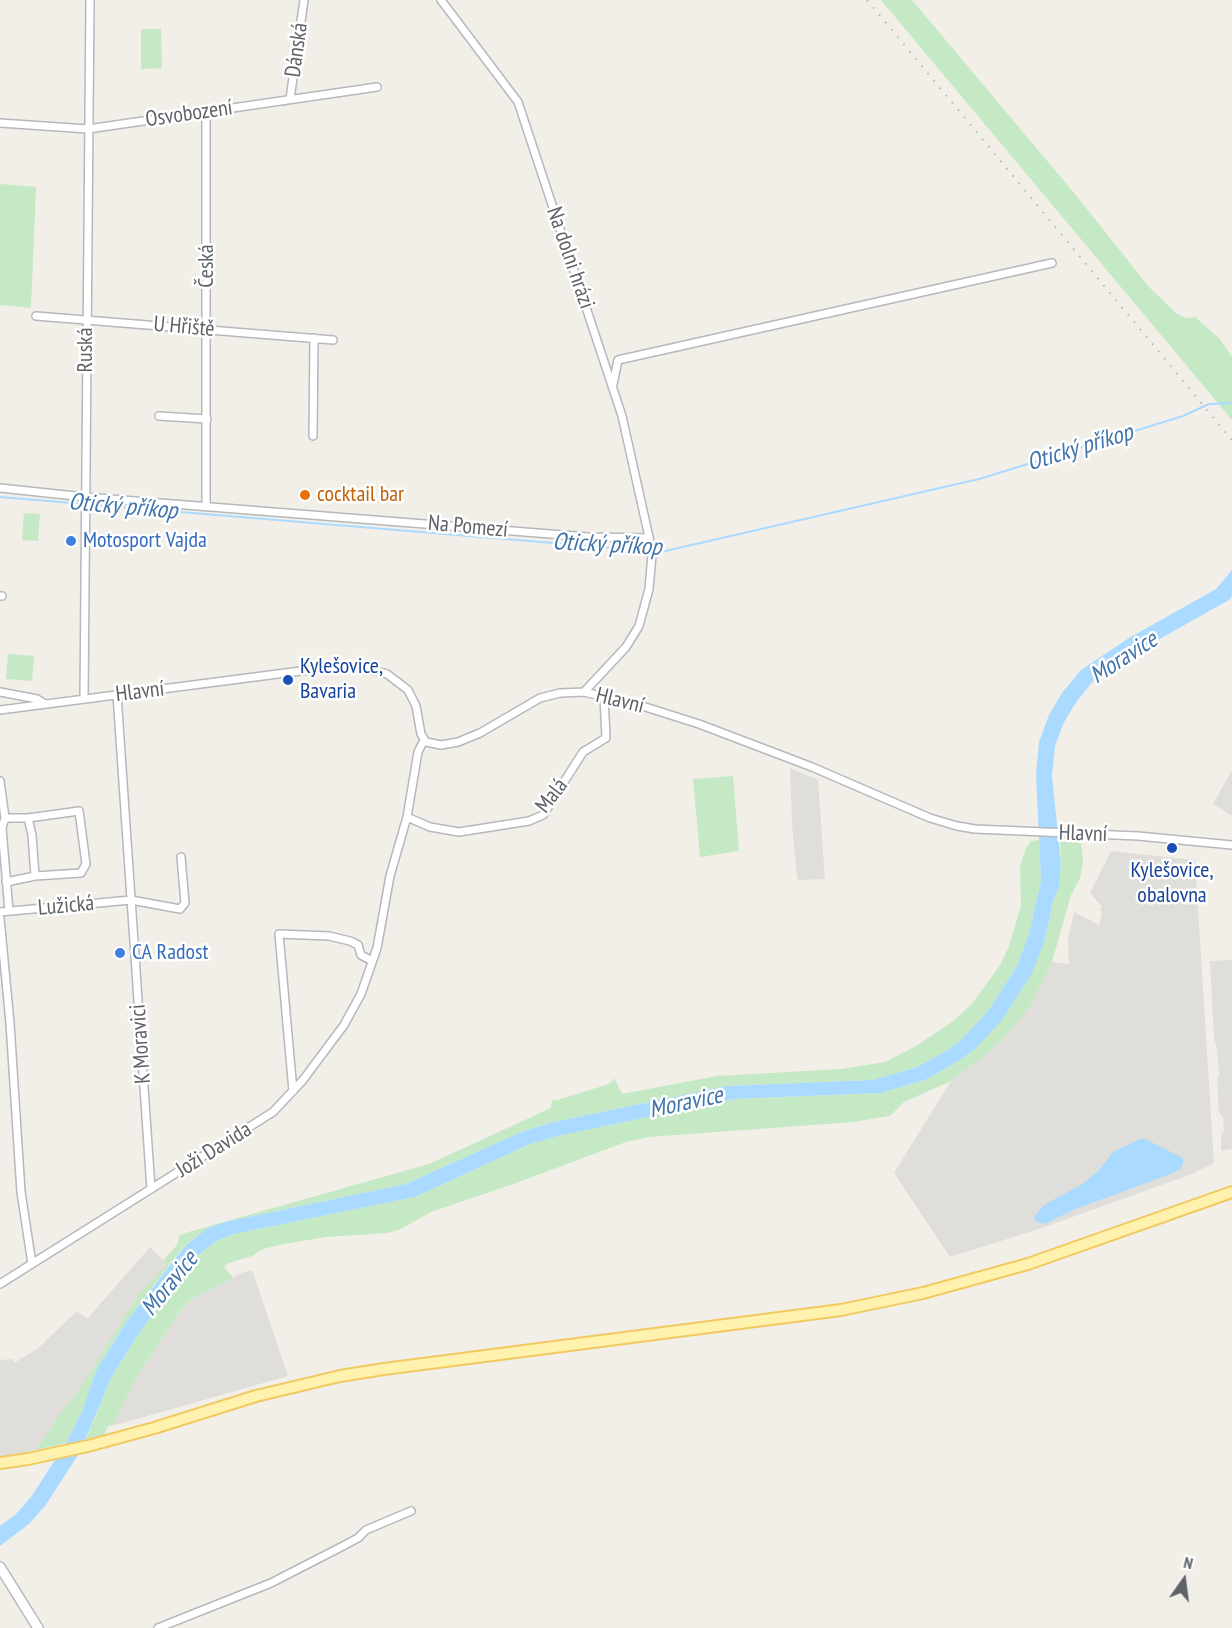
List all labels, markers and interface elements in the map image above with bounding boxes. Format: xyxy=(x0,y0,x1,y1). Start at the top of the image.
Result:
street label: Dánská xyxy=(280,21,314,79)
street label: Osvobození xyxy=(144,95,234,133)
street label: Na dolni hrázi xyxy=(540,204,600,312)
street label: Česká xyxy=(194,244,220,288)
street label: U Hřiště xyxy=(152,311,216,343)
street label: Ruská xyxy=(73,328,99,372)
water label: Otický příkop xyxy=(1024,418,1136,478)
place label: cocktail bar xyxy=(317,482,404,508)
water label: Otický příkop xyxy=(67,488,179,526)
marker: cocktail bar xyxy=(298,488,312,502)
street label: Na Pomezí xyxy=(427,510,509,544)
place label: Motosport Vajda xyxy=(83,528,207,554)
water label: Otický příkop xyxy=(552,528,662,562)
marker: Motosport Vajda xyxy=(64,534,78,548)
water label: Moravice xyxy=(1085,626,1163,690)
place label: Kylešovice, Bavaria xyxy=(300,654,383,706)
marker: Kylešovice, Bavaria xyxy=(281,673,295,687)
street label: Hlavní xyxy=(114,676,166,708)
street label: Hlavní xyxy=(593,682,647,720)
street label: Malá xyxy=(530,773,574,819)
street label: Hlavní xyxy=(1058,820,1108,848)
marker: Kylešovice, obalovna xyxy=(1165,841,1179,855)
place label: Kylešovice, obalovna xyxy=(1130,858,1214,909)
street label: Lužická xyxy=(37,890,95,922)
place label: CA Radost xyxy=(132,940,208,966)
marker: CA Radost xyxy=(113,946,127,960)
street label: K Moravici xyxy=(125,1003,157,1085)
water label: Moravice xyxy=(647,1081,725,1125)
street label: Joži Davida xyxy=(171,1117,257,1183)
water label: Moravice xyxy=(135,1246,205,1322)
north arrow xyxy=(1154,1550,1214,1610)
text: N xyxy=(1182,1552,1195,1573)

